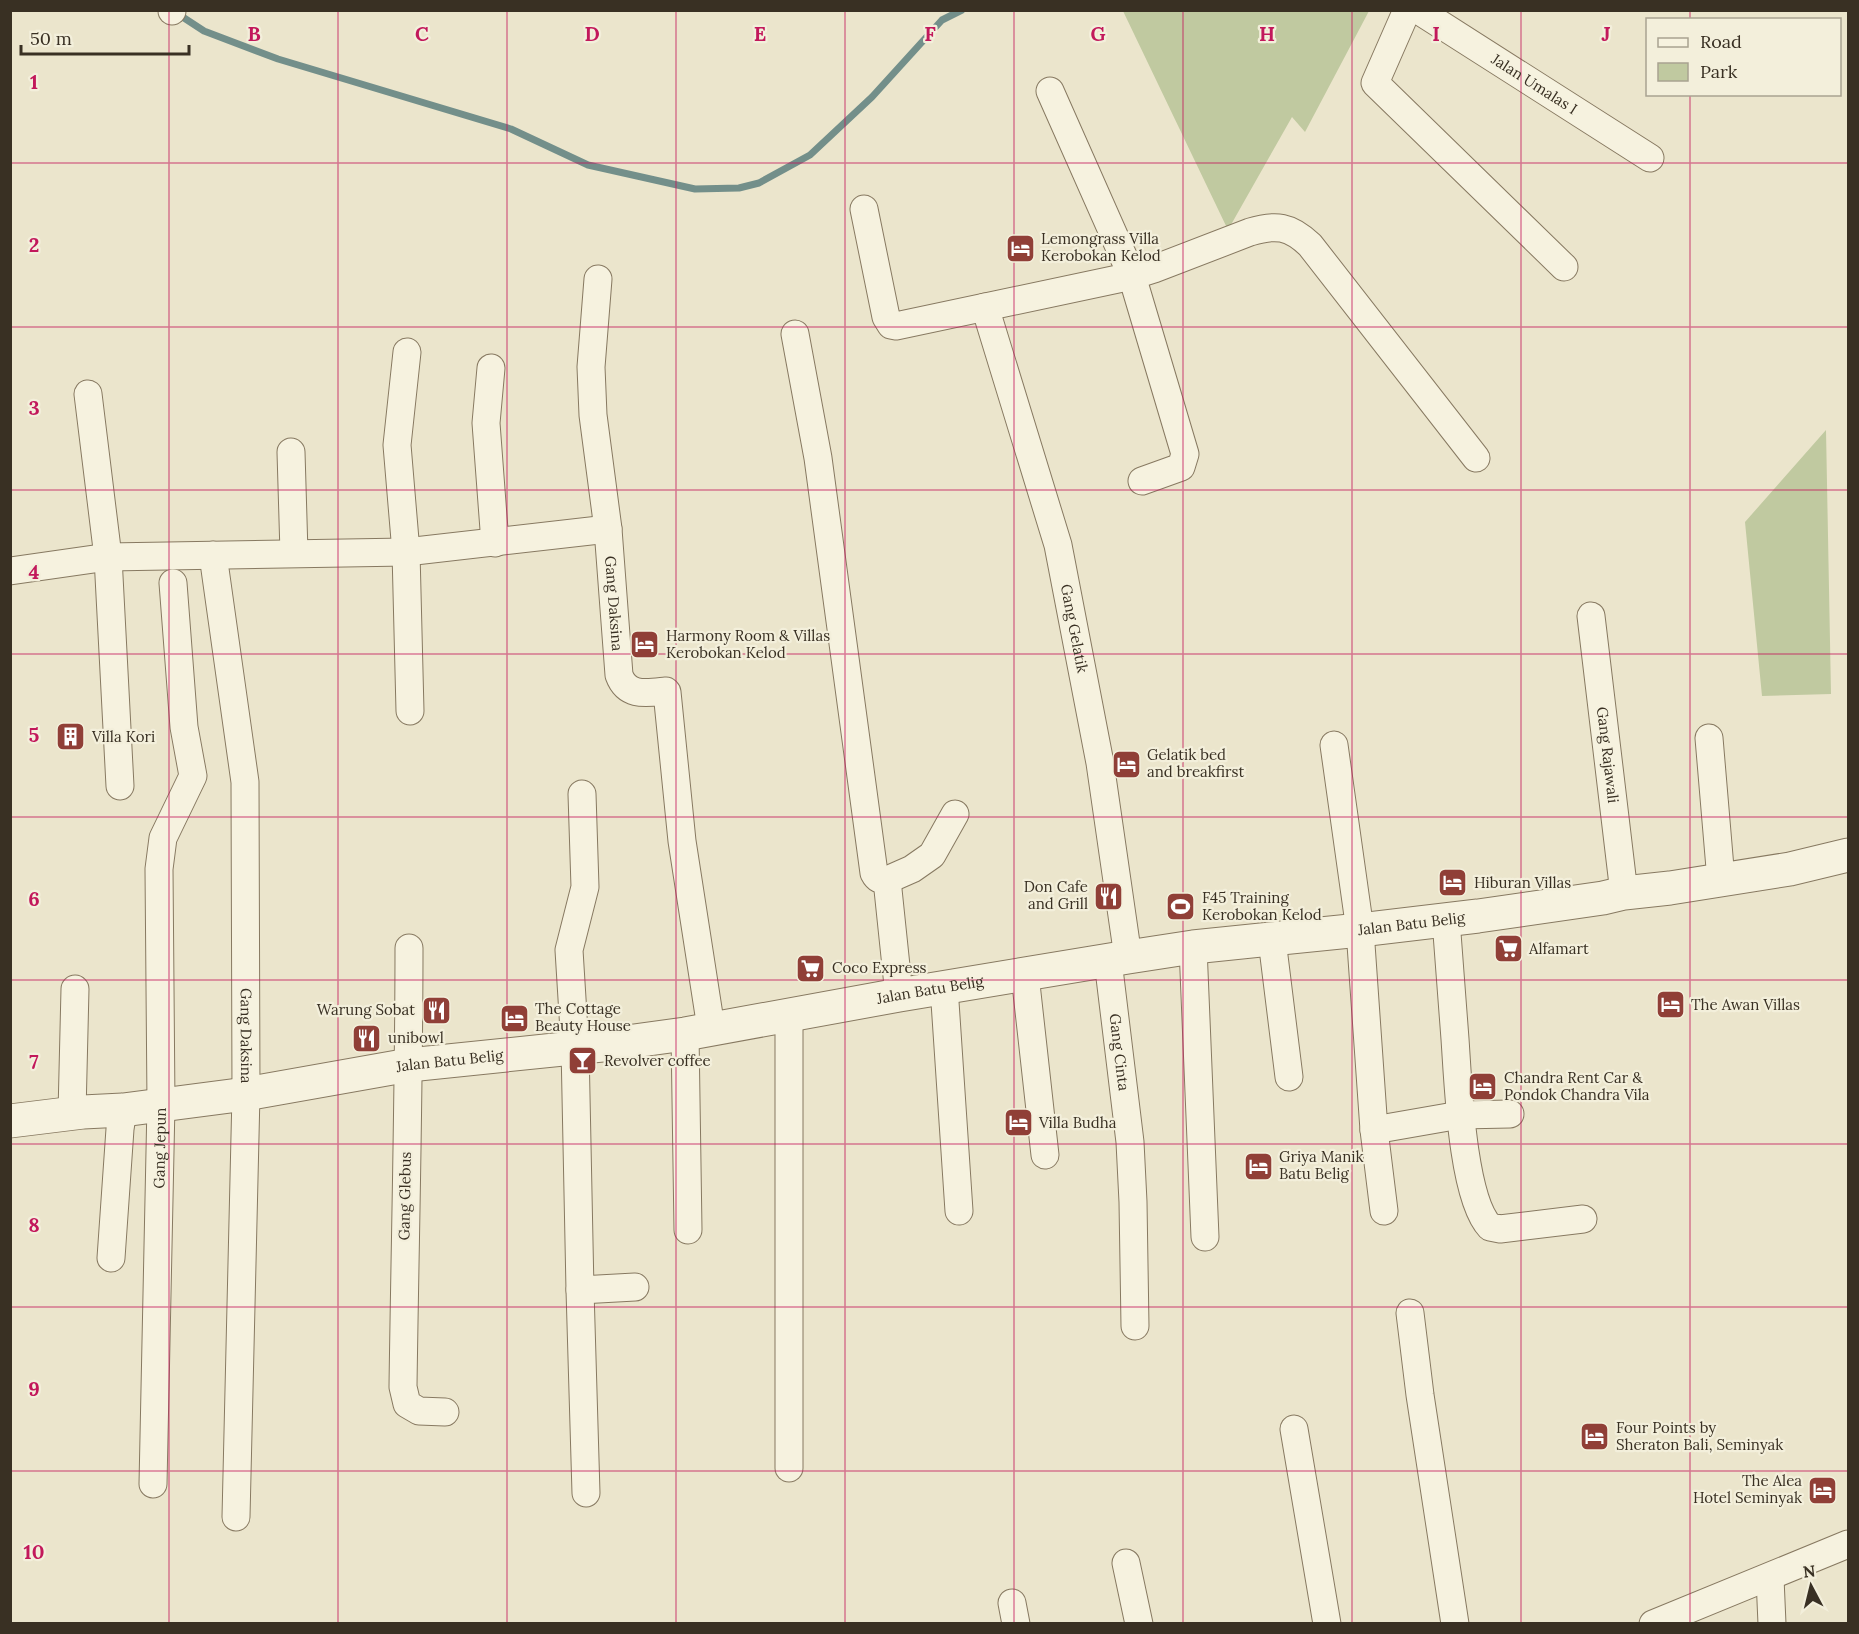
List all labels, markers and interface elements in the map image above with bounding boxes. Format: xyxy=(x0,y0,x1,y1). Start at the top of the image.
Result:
scale bar xyxy=(21,18,189,56)
legend xyxy=(1646,18,1841,96)
text: B xyxy=(247,21,261,46)
text: C xyxy=(415,21,429,46)
text: D xyxy=(584,21,600,46)
text: E xyxy=(754,21,766,46)
text: F xyxy=(924,21,936,46)
text: G xyxy=(1090,21,1106,46)
text: H xyxy=(1259,21,1275,46)
text: I xyxy=(1432,21,1440,46)
text: J xyxy=(1601,21,1611,46)
text: 50 m xyxy=(30,27,72,50)
text: Road xyxy=(1700,30,1742,53)
street label: Jalan Umalas I xyxy=(1487,49,1581,118)
text: Park xyxy=(1700,60,1738,83)
text: 1 xyxy=(30,69,38,94)
place label: Lemongrass Villa Kerobokan Kelod xyxy=(1041,229,1161,265)
text: 2 xyxy=(29,232,39,257)
hotel icon: Lemongrass Villa Kerobokan Kelod xyxy=(1004,232,1036,264)
text: 3 xyxy=(28,395,40,420)
street label: Gang Daksina xyxy=(601,555,627,652)
text: 4 xyxy=(29,559,40,584)
street label: Gang Gelatik xyxy=(1057,582,1092,674)
place label: Harmony Room & Villas Kerobokan Kelod xyxy=(666,626,830,662)
hotel icon: Harmony Room & Villas Kerobokan Kelod xyxy=(629,629,661,661)
street label: Gang Rajawali xyxy=(1593,706,1623,804)
building icon: Villa Kori xyxy=(55,721,87,753)
text: 5 xyxy=(29,722,40,747)
place label: Villa Kori xyxy=(91,727,155,746)
place label: Gelatik bed and breakfirst xyxy=(1147,745,1245,781)
hotel icon: Gelatik bed and breakfirst xyxy=(1110,748,1142,780)
hotel icon: Hiburan Villas xyxy=(1437,867,1469,899)
place label: Hiburan Villas xyxy=(1474,873,1571,892)
place label: Don Cafe and Grill xyxy=(1024,877,1088,913)
restaurant icon: Don Cafe and Grill xyxy=(1093,880,1125,912)
text: 6 xyxy=(28,886,40,911)
place label: F45 Training Kerobokan Kelod xyxy=(1202,888,1322,924)
sports icon: F45 Training Kerobokan Kelod xyxy=(1165,891,1197,923)
street label: Jalan Batu Belig xyxy=(1356,908,1467,939)
supermarket icon: Alfamart xyxy=(1492,933,1524,965)
place label: Alfamart xyxy=(1528,939,1589,958)
supermarket icon: Coco Express xyxy=(795,952,827,984)
place label: Coco Express xyxy=(832,958,927,977)
street label: Jalan Batu Belig xyxy=(874,971,985,1008)
street label: Gang Daksina xyxy=(237,988,256,1084)
hotel icon: The Awan Villas xyxy=(1654,989,1686,1021)
restaurant icon: Warung Sobat xyxy=(420,994,452,1026)
place label: The Awan Villas xyxy=(1691,995,1800,1014)
place label: The Cottage Beauty House xyxy=(535,999,631,1035)
place label: Warung Sobat xyxy=(317,1000,415,1019)
hotel icon: The Cottage Beauty House xyxy=(498,1002,530,1034)
street label: Gang Cinta xyxy=(1105,1013,1134,1092)
restaurant icon: unibowl xyxy=(351,1022,383,1054)
place label: unibowl xyxy=(388,1028,444,1047)
street label: Jalan Batu Belig xyxy=(393,1045,505,1076)
bar icon: Revolver coffee xyxy=(567,1045,599,1077)
text: 7 xyxy=(29,1049,39,1074)
place label: Revolver coffee xyxy=(604,1051,711,1070)
place label: Chandra Rent Car & Pondok Chandra Vila xyxy=(1504,1068,1650,1104)
hotel icon: Chandra Rent Car & Pondok Chandra Vila xyxy=(1467,1071,1499,1103)
street label: Gang Jepun xyxy=(149,1107,170,1189)
hotel icon: Villa Budha xyxy=(1002,1107,1034,1139)
place label: Villa Budha xyxy=(1038,1113,1117,1132)
place label: Griya Manik Batu Belig xyxy=(1279,1147,1364,1183)
hotel icon: Griya Manik Batu Belig xyxy=(1242,1150,1274,1182)
street label: Gang Glebus xyxy=(394,1151,415,1241)
text: 8 xyxy=(28,1212,40,1237)
text: 9 xyxy=(28,1376,40,1401)
place label: Four Points by Sheraton Bali, Seminyak xyxy=(1616,1418,1783,1454)
hotel icon: Four Points by Sheraton Bali, Seminyak xyxy=(1579,1421,1611,1453)
place label: The Alea Hotel Seminyak xyxy=(1693,1471,1802,1507)
hotel icon: The Alea Hotel Seminyak xyxy=(1807,1474,1839,1506)
text: 10 xyxy=(24,1539,44,1564)
north arrow xyxy=(1781,1556,1841,1616)
text: N xyxy=(1802,1560,1817,1582)

